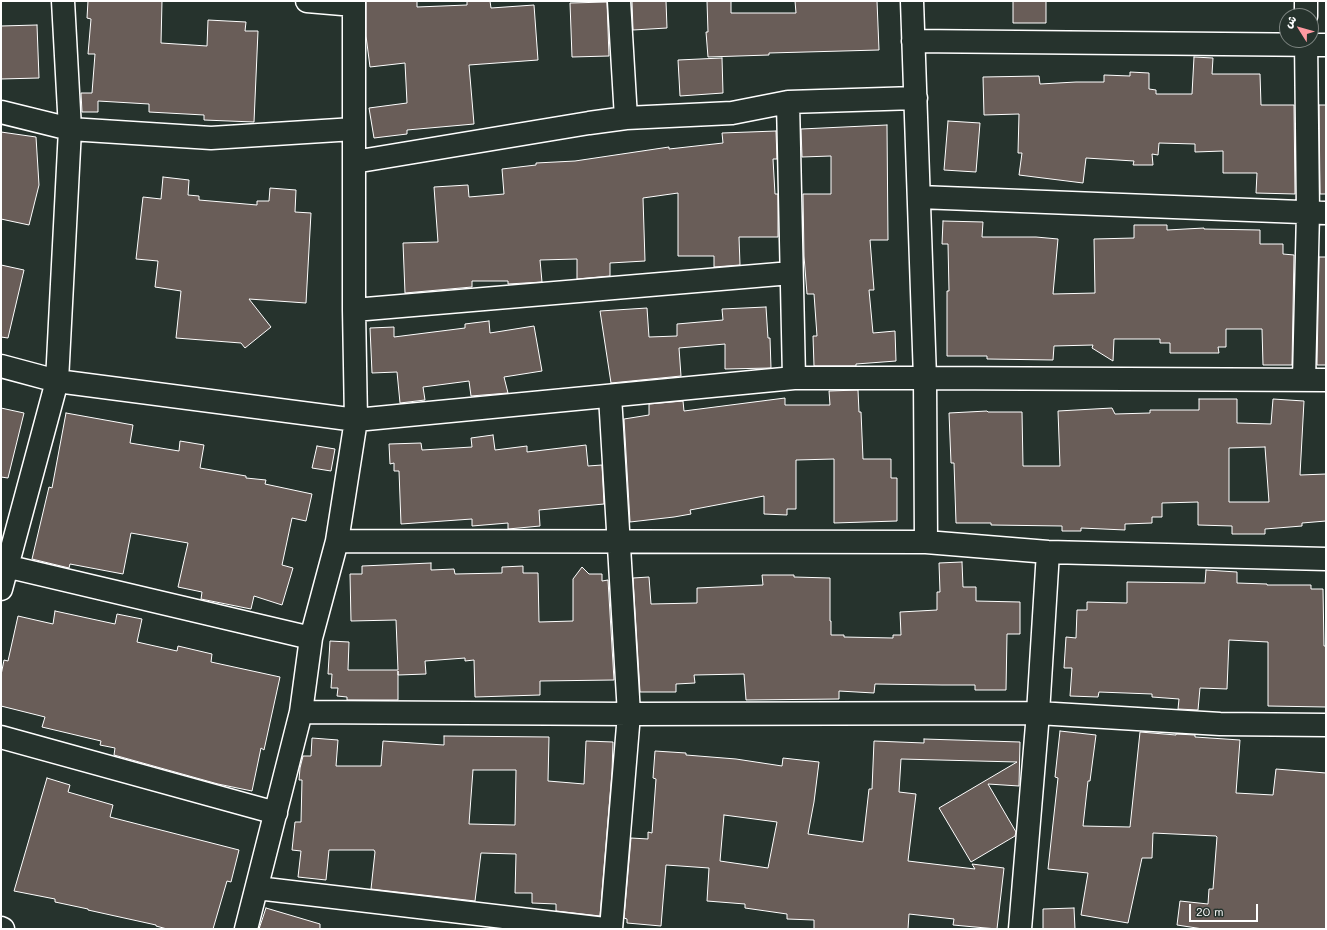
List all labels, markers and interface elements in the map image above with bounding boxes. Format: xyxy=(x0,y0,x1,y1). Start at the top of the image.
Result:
north arrow xyxy=(1279,8,1319,48)
text: ش xyxy=(1280,12,1299,30)
scale bar xyxy=(1191,896,1260,922)
text: 20 m xyxy=(1196,903,1224,919)

